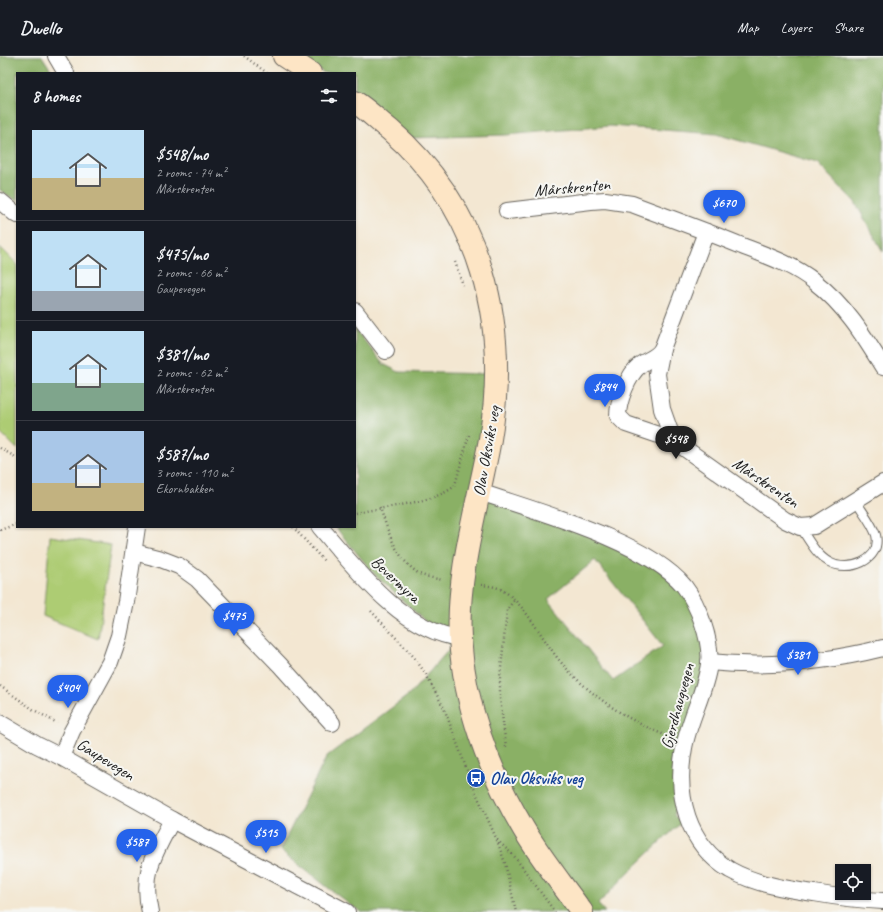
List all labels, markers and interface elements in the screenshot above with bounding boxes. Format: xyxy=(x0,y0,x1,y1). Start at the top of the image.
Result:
text: Dwello xyxy=(20,16,61,40)
text: Map xyxy=(737,19,759,36)
text: Layers xyxy=(781,19,812,36)
text: Share xyxy=(834,19,863,36)
icon: filters xyxy=(318,85,340,107)
text: 8 homes xyxy=(32,86,80,107)
text: $548/mo xyxy=(156,144,208,165)
icon: home xyxy=(64,146,112,194)
text: 2 rooms · 74 m² xyxy=(156,165,226,181)
street label: Mårskrenten xyxy=(533,174,612,201)
text: Mårskrenten xyxy=(156,181,214,197)
pin: $670 xyxy=(700,190,748,224)
text: $670 xyxy=(712,195,736,211)
text: $475/mo xyxy=(156,244,208,265)
icon: home xyxy=(64,247,112,295)
text: 2 rooms · 66 m² xyxy=(156,265,226,281)
text: Gaupevegen xyxy=(156,281,205,297)
text: $381/mo xyxy=(156,344,208,365)
icon: home xyxy=(64,347,112,395)
text: 2 rooms · 62 m² xyxy=(156,365,226,381)
pin: $844 xyxy=(581,374,629,408)
text: $844 xyxy=(593,379,617,395)
text: Mårskrenten xyxy=(156,381,214,397)
street label: Olav Oksviks veg xyxy=(468,403,505,498)
pin: $548 xyxy=(652,426,700,460)
text: $548 xyxy=(664,431,688,447)
text: $587/mo xyxy=(156,444,208,465)
icon: home xyxy=(64,447,112,495)
street label: Mårskrenten xyxy=(728,452,804,513)
text: 3 rooms · 110 m² xyxy=(156,465,232,481)
text: Ekornbakken xyxy=(156,481,213,497)
street label: Bevermyra xyxy=(367,551,426,609)
pin: $475 xyxy=(210,603,258,637)
text: $475 xyxy=(222,608,246,624)
pin: $381 xyxy=(774,642,822,676)
text: $381 xyxy=(786,647,810,663)
street label: Gjerdhaugvegen xyxy=(656,661,699,751)
pin: $404 xyxy=(44,675,92,709)
text: $404 xyxy=(56,680,80,696)
street label: Gaupevegen xyxy=(73,733,140,786)
bus stop icon: Olav Oksviks veg xyxy=(465,767,487,789)
place label: Olav Oksviks veg xyxy=(490,768,585,789)
pin: $515 xyxy=(242,820,290,854)
text: $515 xyxy=(255,825,277,841)
pin: $587 xyxy=(113,829,161,863)
text: $587 xyxy=(125,834,149,850)
map controls xyxy=(835,864,871,900)
button: locate xyxy=(835,864,871,900)

